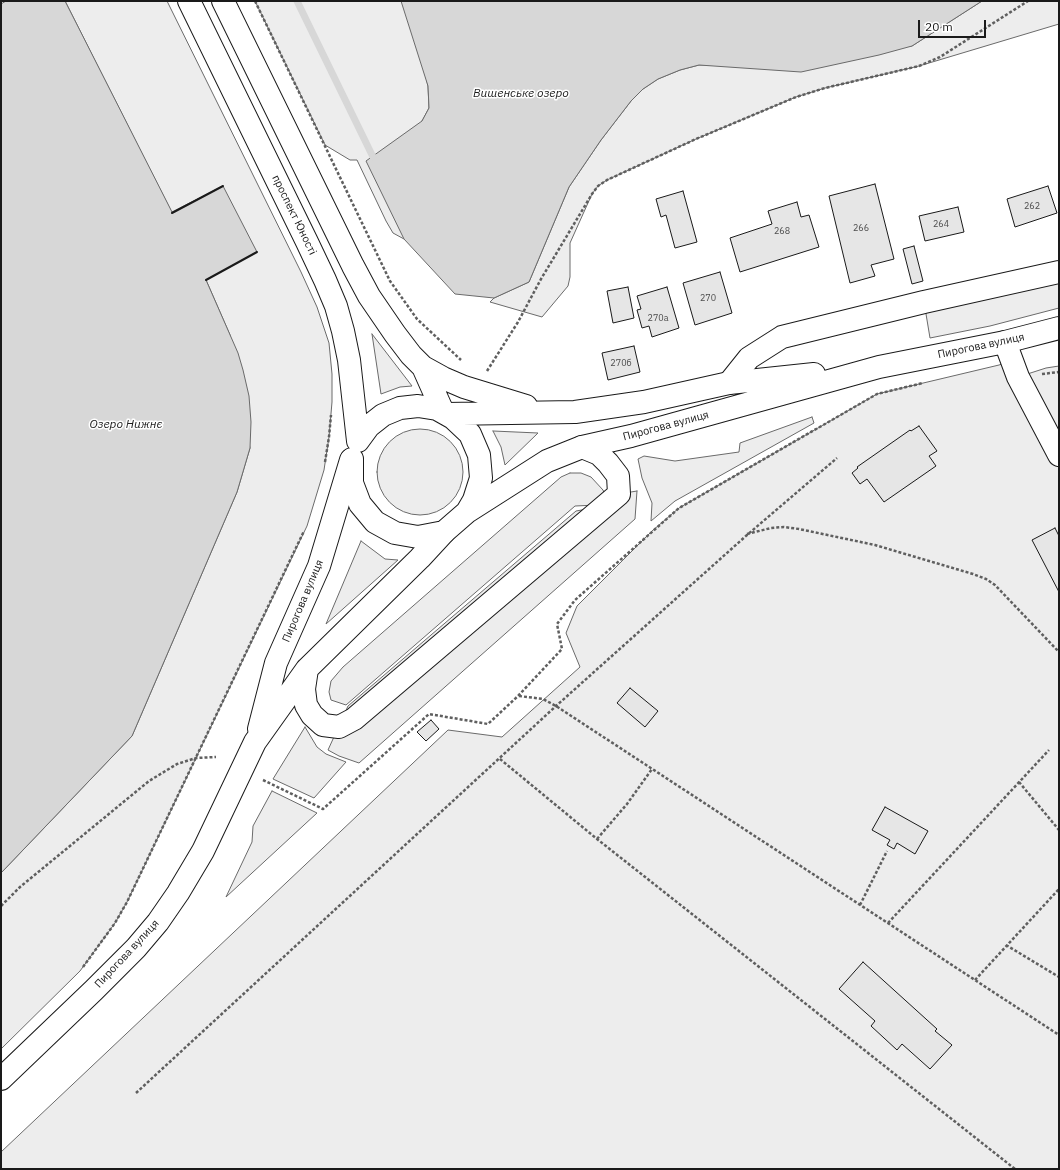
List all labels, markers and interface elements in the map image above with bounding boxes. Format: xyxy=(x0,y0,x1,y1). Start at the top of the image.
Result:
scale bar xyxy=(920,12,988,38)
text: 20 m xyxy=(925,19,953,34)
water label: Вишенське озеро xyxy=(473,87,569,101)
street label: проспект Юності xyxy=(269,173,319,257)
house number: 262 xyxy=(1024,201,1040,211)
house number: 264 xyxy=(933,219,949,229)
house number: 266 xyxy=(853,223,869,233)
house number: 268 xyxy=(774,226,790,236)
house number: 270 xyxy=(700,293,716,303)
house number: 270а xyxy=(647,313,669,323)
street label: Пирогова вулиця xyxy=(936,330,1026,362)
house number: 270б xyxy=(610,358,632,368)
street label: Пирогова вулиця xyxy=(622,408,710,444)
water label: Озеро Нижнє xyxy=(90,418,162,432)
street label: Пирогова вулиця xyxy=(280,558,326,644)
street label: Пирогова вулиця xyxy=(92,917,162,991)

